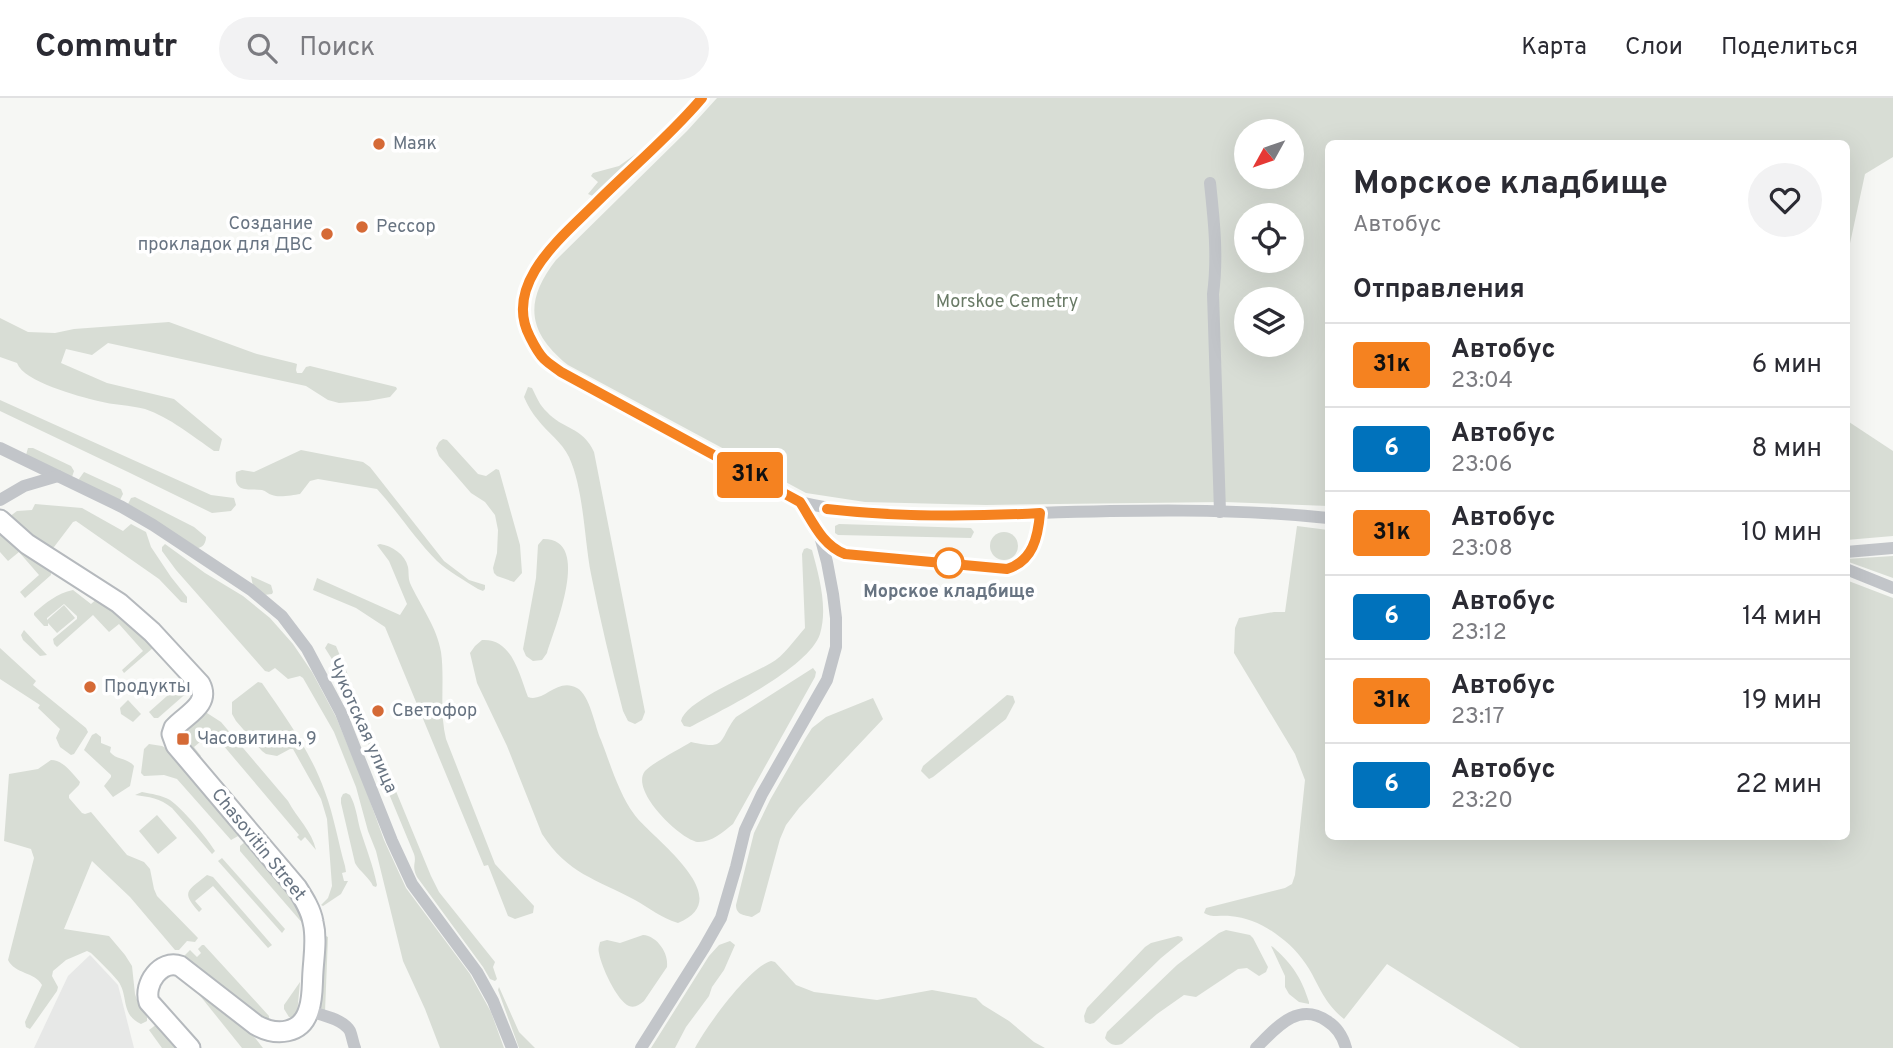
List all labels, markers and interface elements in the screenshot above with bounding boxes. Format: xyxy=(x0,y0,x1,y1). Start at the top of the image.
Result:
search box xyxy=(219,17,709,80)
text: Commutr xyxy=(35,27,177,69)
icon: search xyxy=(243,29,281,67)
text: Поиск xyxy=(299,32,375,65)
text: Карта xyxy=(1521,33,1587,63)
text: Слои xyxy=(1625,33,1683,63)
text: Поделиться xyxy=(1721,33,1858,63)
north arrow xyxy=(1234,119,1304,189)
map controls xyxy=(1234,119,1304,357)
place label: Маяк xyxy=(393,133,437,156)
marker: Маяк xyxy=(371,136,387,152)
button: heart xyxy=(1748,163,1822,237)
text: Морское кладбище xyxy=(1353,164,1668,206)
button: locate xyxy=(1234,203,1304,273)
text: Автобус xyxy=(1353,211,1441,240)
place label: Создание прокладок для ДВС xyxy=(138,213,313,257)
place label: Рессор xyxy=(376,216,436,239)
marker: Рессор xyxy=(354,219,370,235)
marker: Создание прокладок для ДВС xyxy=(319,226,335,242)
text: Отправления xyxy=(1353,274,1525,307)
button: layers xyxy=(1234,287,1304,357)
park label: Morskoe Cemetry xyxy=(936,291,1078,314)
text: Автобус xyxy=(1451,334,1556,367)
text: 6 мин xyxy=(1752,349,1822,382)
text: 31к xyxy=(1372,350,1411,380)
text: 23:04 xyxy=(1451,367,1513,396)
text: Автобус xyxy=(1451,418,1556,451)
text: 8 мин xyxy=(1751,433,1822,466)
text: 6 xyxy=(1384,434,1399,464)
text: 23:06 xyxy=(1451,451,1513,480)
line badge: 31к xyxy=(710,452,790,498)
text: 31к xyxy=(731,460,769,490)
text: Автобус xyxy=(1451,502,1556,535)
text: 10 мин xyxy=(1741,517,1822,550)
text: 31к xyxy=(1372,518,1411,548)
text: 23:08 xyxy=(1451,535,1513,564)
marker: Морское кладбище xyxy=(934,548,964,578)
place label: Морское кладбище xyxy=(863,581,1035,604)
text: Автобус xyxy=(1451,586,1556,619)
text: 14 мин xyxy=(1742,601,1822,634)
text: 6 xyxy=(1384,602,1399,632)
text: 23:12 xyxy=(1451,619,1507,648)
street label: Чукотская улица xyxy=(322,655,402,797)
text: Автобус xyxy=(1451,670,1556,703)
place label: Продукты xyxy=(104,676,191,699)
marker: Продукты xyxy=(82,679,98,695)
text: 19 мин xyxy=(1742,685,1822,718)
text: 31к xyxy=(1372,686,1411,716)
place label: Светофор xyxy=(392,700,477,723)
marker: Светофор xyxy=(370,703,386,719)
text: 23:17 xyxy=(1451,703,1505,732)
place label: Часовитина, 9 xyxy=(197,728,317,751)
marker: Часовитина, 9 xyxy=(175,731,191,747)
text: Автобус xyxy=(1451,754,1556,787)
text: 22 мин xyxy=(1736,769,1822,802)
text: 6 xyxy=(1384,770,1399,800)
street label: Chasovitin Street xyxy=(206,784,310,906)
text: 23:20 xyxy=(1451,787,1513,816)

